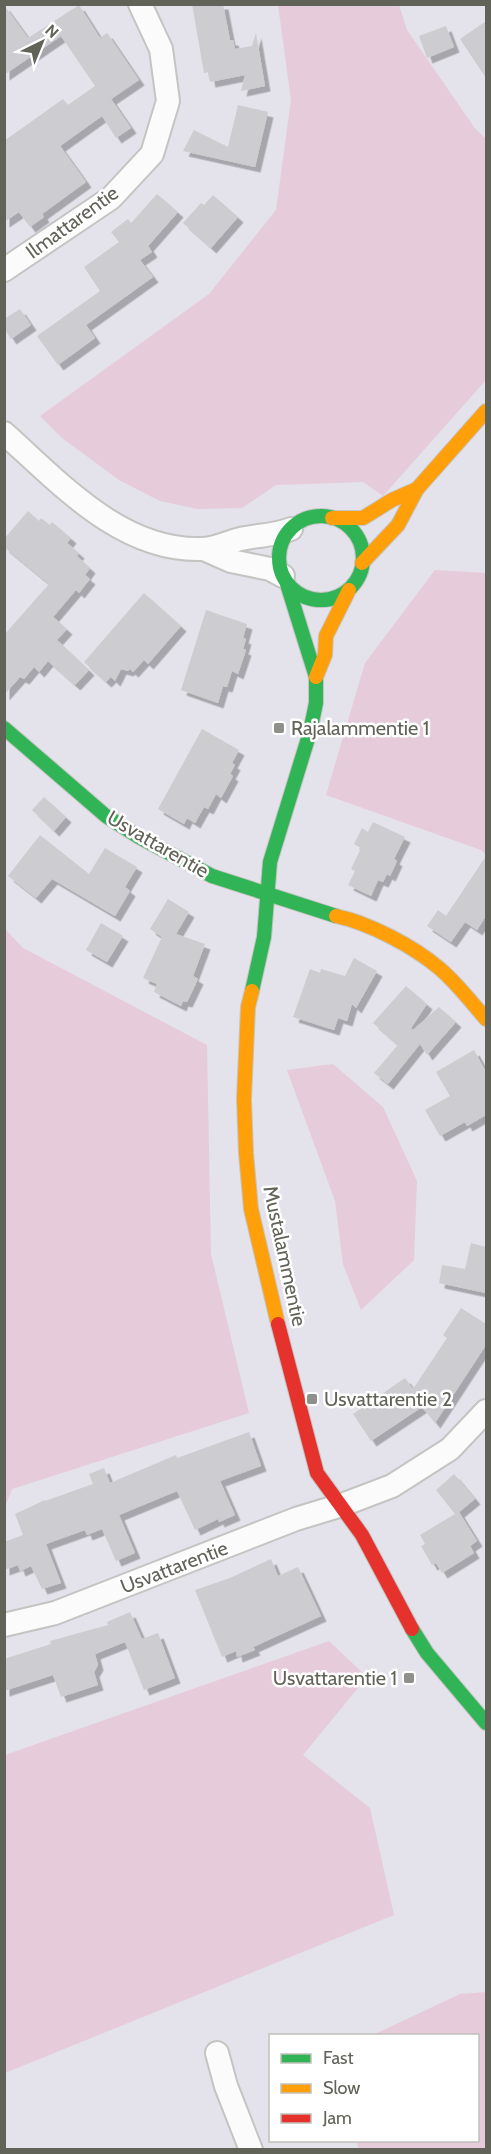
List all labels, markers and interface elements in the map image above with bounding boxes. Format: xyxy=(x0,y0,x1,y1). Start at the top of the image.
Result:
north arrow xyxy=(12,12,72,72)
text: N xyxy=(41,21,63,42)
street label: Ilmattarentie xyxy=(21,180,123,264)
place label: Rajalammentie 1 xyxy=(291,716,429,740)
marker: Rajalammentie 1 xyxy=(272,721,286,735)
street label: Usvattarentie xyxy=(103,805,213,883)
street label: Mustalammentie xyxy=(258,1184,312,1328)
place label: Usvattarentie 2 xyxy=(324,1387,452,1411)
marker: Usvattarentie 2 xyxy=(305,1392,319,1406)
street label: Usvattarentie xyxy=(117,1536,231,1598)
place label: Usvattarentie 1 xyxy=(273,1666,397,1690)
marker: Usvattarentie 1 xyxy=(402,1671,416,1685)
legend xyxy=(269,2034,479,2142)
text: Fast xyxy=(323,2047,354,2069)
text: Slow xyxy=(323,2077,360,2099)
text: Jam xyxy=(322,2107,352,2129)

